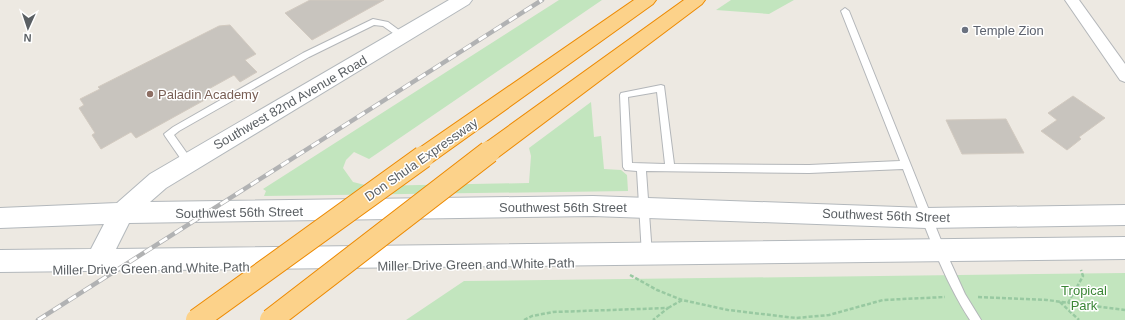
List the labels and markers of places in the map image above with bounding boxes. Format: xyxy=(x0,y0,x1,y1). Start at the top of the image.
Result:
place label: Temple Zion xyxy=(973,23,1044,38)
marker: Temple Zion xyxy=(960,25,970,35)
place label: Paladin Academy xyxy=(158,87,259,102)
marker: Paladin Academy xyxy=(145,89,155,99)

